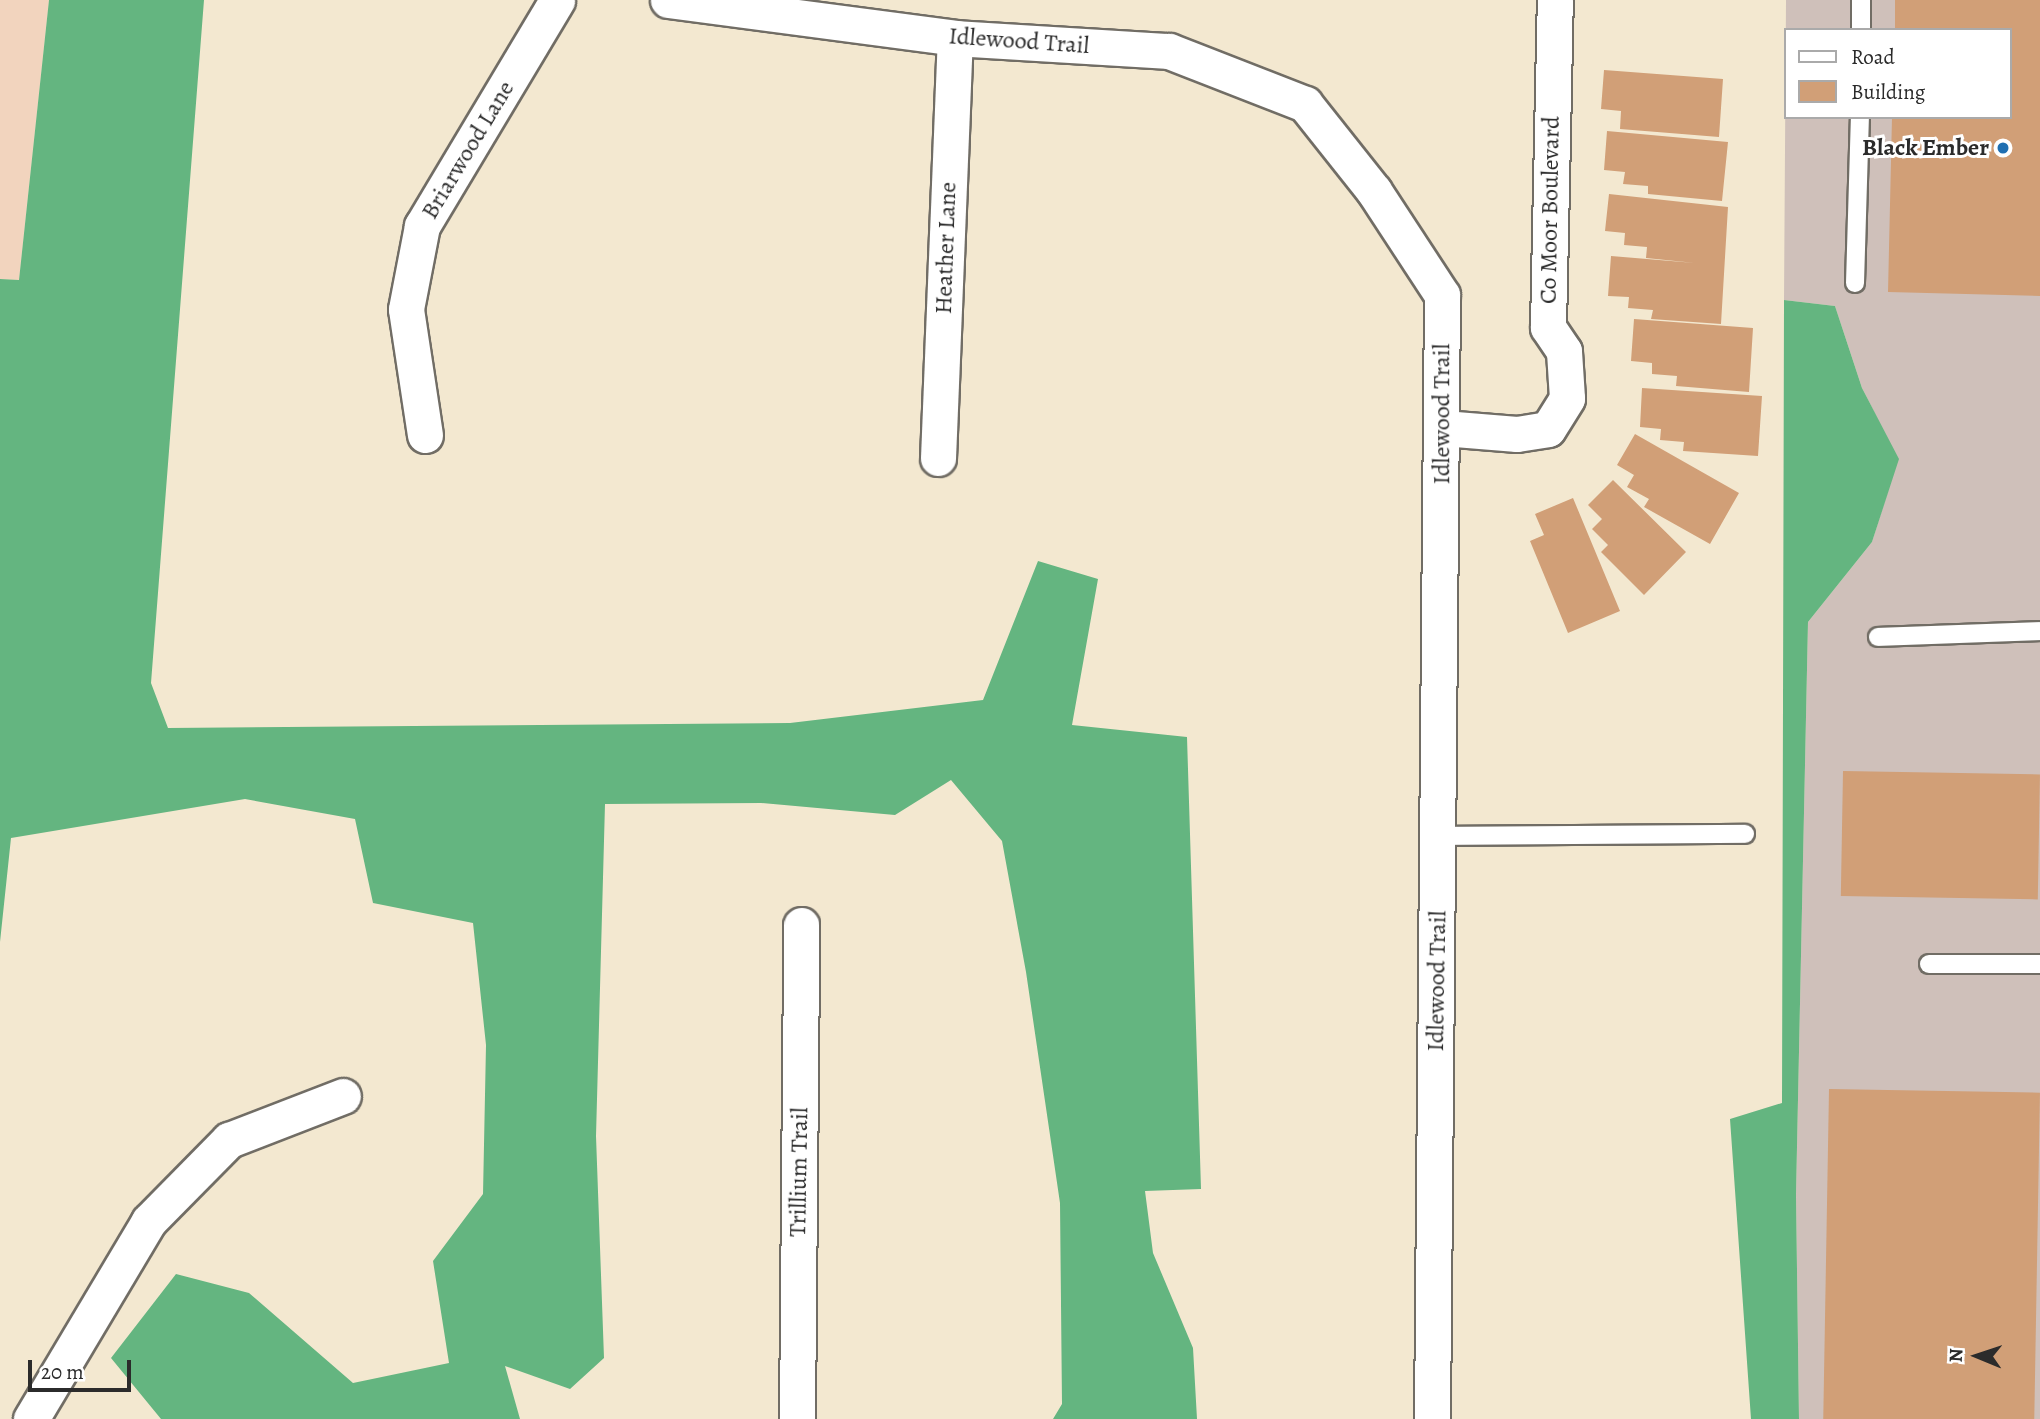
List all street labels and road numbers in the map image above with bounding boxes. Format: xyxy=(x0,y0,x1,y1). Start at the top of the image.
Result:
street label: Idlewood Trail xyxy=(948,22,1090,60)
street label: Briarwood Lane xyxy=(415,76,521,224)
street label: Co Moor Boulevard xyxy=(1534,116,1566,304)
street label: Heather Lane xyxy=(929,181,963,315)
street label: Idlewood Trail xyxy=(1428,344,1456,484)
street label: Idlewood Trail xyxy=(1421,910,1453,1052)
street label: Trillium Trail xyxy=(783,1107,815,1237)

